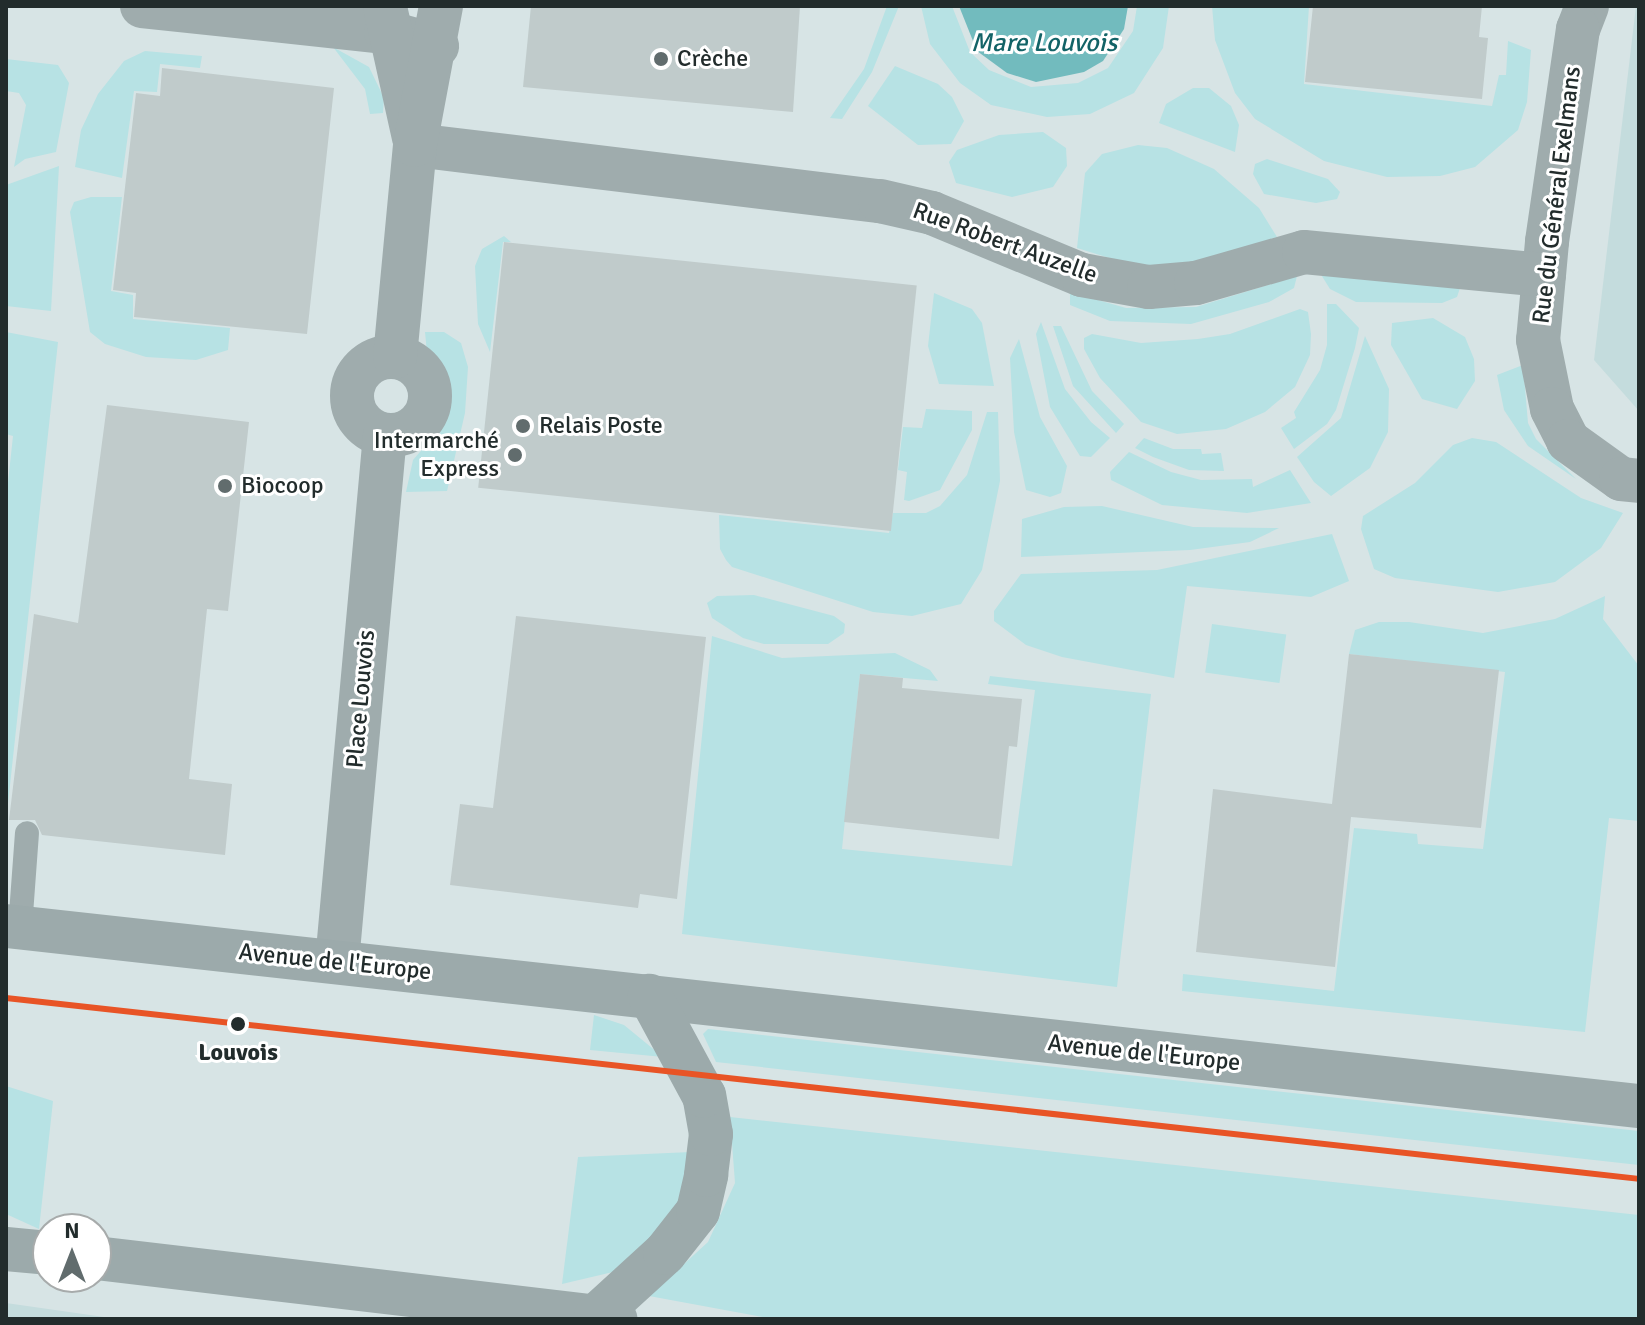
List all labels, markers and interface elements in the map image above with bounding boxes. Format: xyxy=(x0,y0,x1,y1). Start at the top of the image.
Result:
water label: Mare Louvois xyxy=(971,28,1117,60)
place label: Crèche xyxy=(677,45,748,73)
marker: Crèche xyxy=(652,50,670,68)
street label: Rue du Général Exelmans xyxy=(1527,65,1587,325)
street label: Rue Robert Auzelle xyxy=(909,196,1101,290)
place label: Relais Poste xyxy=(539,412,663,440)
marker: Relais Poste xyxy=(514,417,532,435)
place label: Intermarché Express xyxy=(374,427,499,483)
marker: Intermarché Express xyxy=(506,446,524,464)
place label: Biocoop xyxy=(241,472,323,500)
marker: Biocoop xyxy=(216,477,234,495)
street label: Place Louvois xyxy=(341,629,381,769)
street label: Avenue de l'Europe xyxy=(237,938,433,986)
marker: Louvois xyxy=(227,1013,249,1035)
street label: Avenue de l'Europe xyxy=(1046,1029,1242,1077)
place label: Louvois xyxy=(198,1039,278,1067)
north arrow xyxy=(32,1213,112,1293)
text: N xyxy=(64,1217,80,1244)

